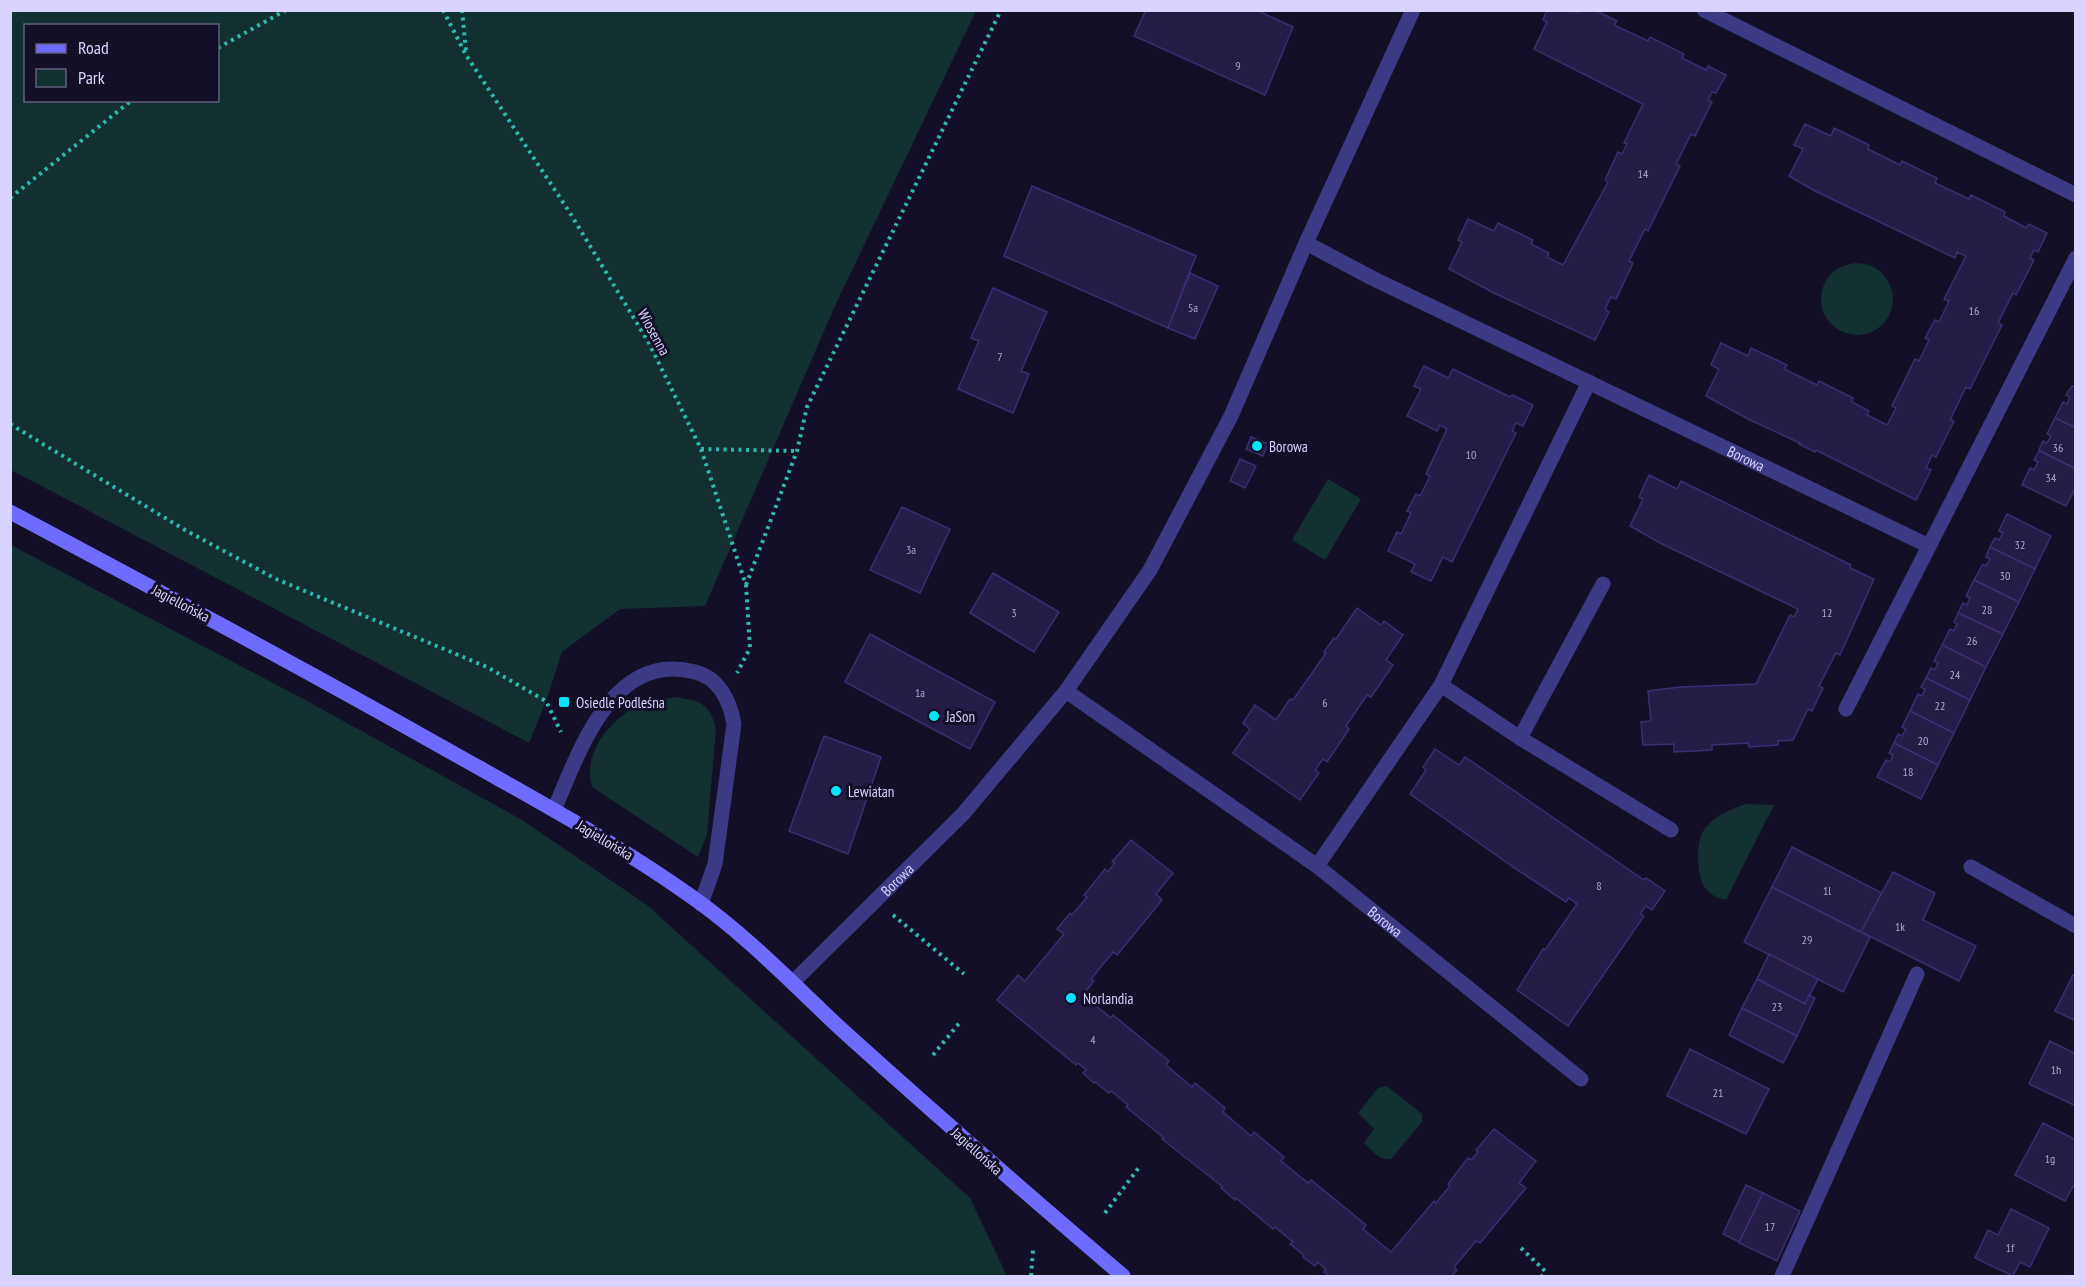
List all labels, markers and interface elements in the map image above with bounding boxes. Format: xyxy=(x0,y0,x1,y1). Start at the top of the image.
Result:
legend xyxy=(24,24,219,102)
text: Road xyxy=(78,36,109,59)
house number: 9 xyxy=(1235,58,1241,73)
text: Park xyxy=(78,66,105,89)
house number: 14 xyxy=(1638,166,1649,181)
house number: 5a xyxy=(1188,300,1198,315)
house number: 16 xyxy=(1969,303,1979,318)
street label: Wiosenna xyxy=(634,305,674,359)
house number: 7 xyxy=(997,349,1003,364)
place label: Borowa xyxy=(1269,437,1308,456)
marker: Borowa xyxy=(1250,439,1264,453)
house number: 36 xyxy=(2053,440,2063,455)
street label: Borowa xyxy=(1725,441,1768,475)
house number: 10 xyxy=(1466,447,1476,462)
house number: 34 xyxy=(2046,470,2057,485)
house number: 32 xyxy=(2015,537,2025,552)
house number: 3a xyxy=(906,542,916,557)
house number: 30 xyxy=(2000,568,2010,583)
street label: Jagiellońska xyxy=(148,579,213,626)
house number: 28 xyxy=(1982,602,1992,617)
house number: 3 xyxy=(1011,605,1017,620)
house number: 12 xyxy=(1822,605,1832,620)
house number: 26 xyxy=(1967,633,1977,648)
house number: 24 xyxy=(1950,667,1961,682)
house number: 1a xyxy=(915,685,925,700)
place label: Osiedle Podleśna xyxy=(576,693,665,712)
marker: Osiedle Podleśna xyxy=(557,695,571,709)
house number: 6 xyxy=(1322,695,1328,710)
house number: 22 xyxy=(1935,698,1945,713)
place label: JaSon xyxy=(945,707,975,726)
marker: JaSon xyxy=(927,709,941,723)
house number: 20 xyxy=(1918,733,1928,748)
house number: 18 xyxy=(1903,764,1913,779)
place label: Lewiatan xyxy=(848,782,894,801)
marker: Lewiatan xyxy=(829,784,843,798)
street label: Jagiellońska xyxy=(572,815,637,864)
street label: Borowa xyxy=(876,859,917,900)
house number: 8 xyxy=(1596,878,1602,893)
house number: 1l xyxy=(1823,883,1831,898)
street label: Borowa xyxy=(1364,902,1407,941)
house number: 1k xyxy=(1895,919,1905,934)
house number: 29 xyxy=(1802,932,1812,947)
place label: Norlandia xyxy=(1083,989,1134,1008)
marker: Norlandia xyxy=(1064,991,1078,1005)
house number: 23 xyxy=(1772,999,1782,1014)
house number: 4 xyxy=(1090,1032,1096,1047)
house number: 1h xyxy=(2051,1062,2061,1077)
house number: 21 xyxy=(1713,1085,1723,1100)
street label: Jagiellońska xyxy=(947,1122,1007,1179)
house number: 1g xyxy=(2045,1151,2055,1166)
house number: 17 xyxy=(1765,1219,1775,1234)
house number: 1f xyxy=(2006,1240,2015,1255)

